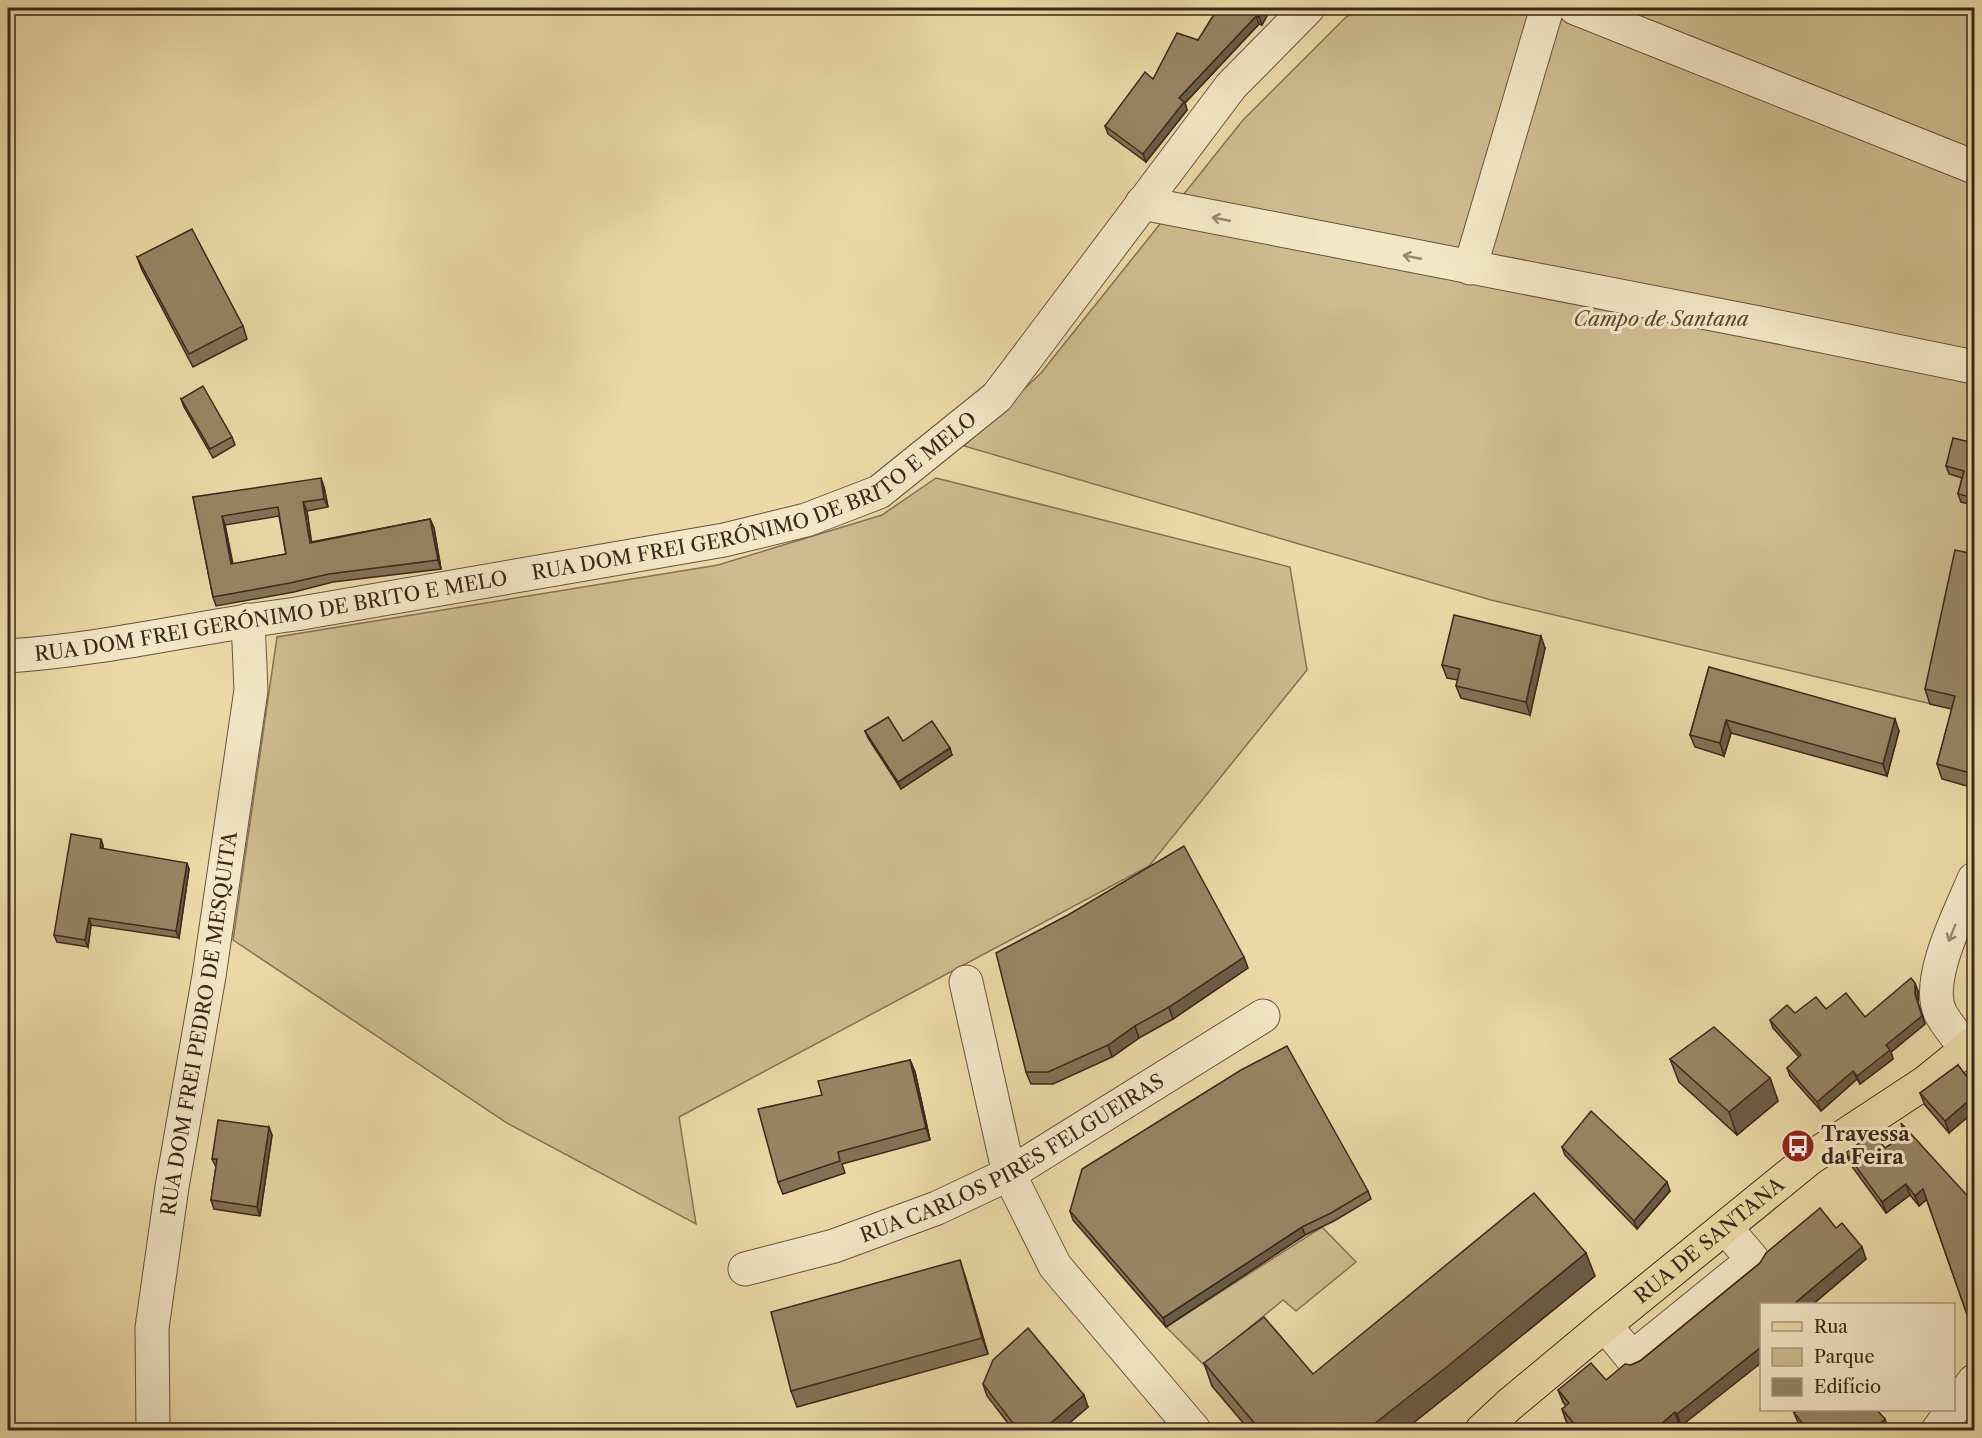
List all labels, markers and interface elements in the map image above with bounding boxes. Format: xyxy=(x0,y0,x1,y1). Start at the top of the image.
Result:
one-way arrow xyxy=(1212,213,1231,224)
one-way arrow xyxy=(1403,251,1422,262)
park label: Campo de Santana xyxy=(1573,307,1749,331)
street label: RUA DOM FREI GERÓNIMO DE BRITO E MELO xyxy=(530,407,981,585)
street label: RUA DOM FREI GERÓNIMO DE BRITO E MELO xyxy=(33,566,509,666)
street label: RUA DOM FREI PEDRO DE MESQUITA xyxy=(156,829,242,1217)
one-way arrow xyxy=(1946,923,1957,942)
street label: RUA CARLOS PIRES FELGUEIRAS xyxy=(857,1069,1168,1247)
place label: Travessa da Feira xyxy=(1821,1122,1910,1169)
bus stop icon: Travessa da Feira xyxy=(1780,1128,1816,1164)
street label: RUA DE SANTANA xyxy=(1629,1171,1790,1308)
legend xyxy=(1760,1303,1955,1411)
text: Rua xyxy=(1814,1316,1848,1338)
text: Parque xyxy=(1814,1346,1875,1368)
text: Edifício xyxy=(1814,1376,1881,1398)

